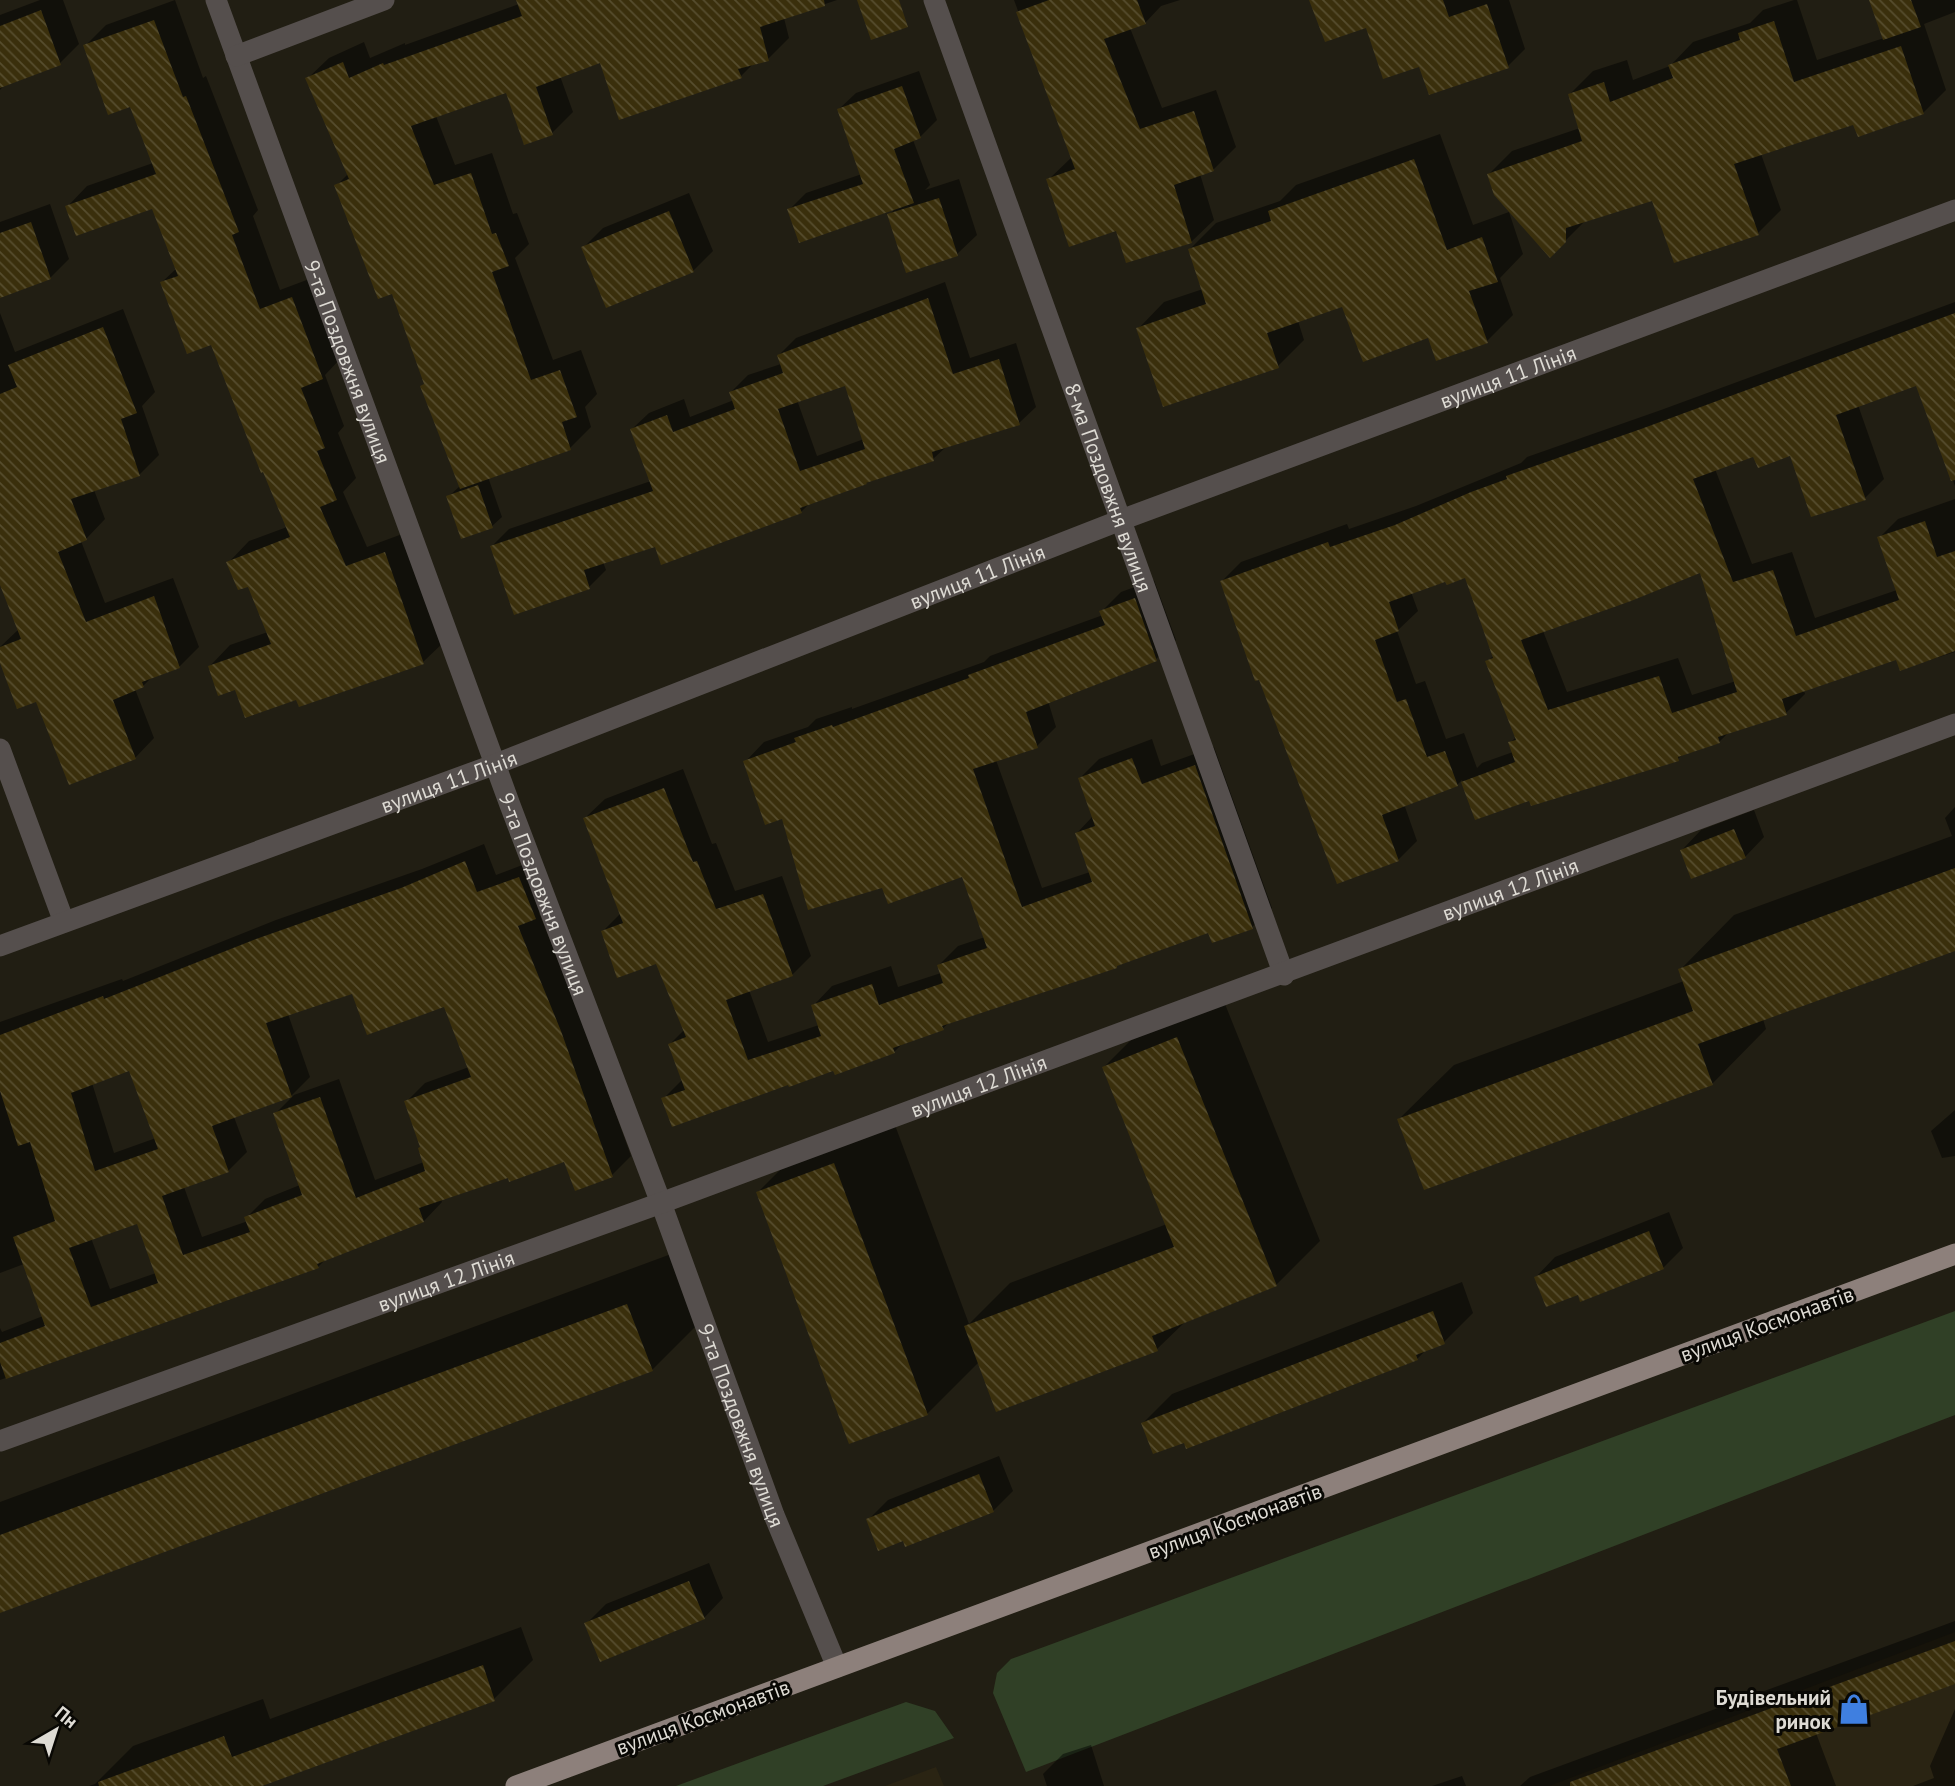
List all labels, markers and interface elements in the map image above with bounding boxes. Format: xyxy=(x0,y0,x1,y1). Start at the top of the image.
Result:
street label: 9-та Поздовжня вулиця xyxy=(299,256,398,467)
street label: вулиця 11 Лінія xyxy=(1436,339,1580,414)
street label: 8-ма Поздовжня вулиця xyxy=(1059,379,1159,596)
street label: вулиця 11 Лінія xyxy=(906,537,1049,615)
street label: вулиця 11 Лінія xyxy=(377,744,521,819)
street label: 9-та Поздовжня вулиця xyxy=(493,789,594,999)
street label: вулиця 12 Лінія xyxy=(1438,851,1582,926)
street label: вулиця 12 Лінія xyxy=(907,1048,1050,1123)
street label: вулиця 12 Лінія xyxy=(374,1243,518,1317)
street label: вулиця Космонавтів xyxy=(1677,1280,1857,1368)
street label: 9-та Поздовжня вулиця xyxy=(692,1320,791,1531)
street label: вулиця Космонавтів xyxy=(1145,1477,1325,1565)
street label: вулиця Космонавтів xyxy=(613,1673,793,1761)
place label: Будівельний ринок xyxy=(1716,1684,1832,1735)
shop icon: Будівельний ринок xyxy=(1837,1692,1871,1726)
north arrow xyxy=(21,1695,91,1765)
text: Пн xyxy=(50,1700,83,1733)

